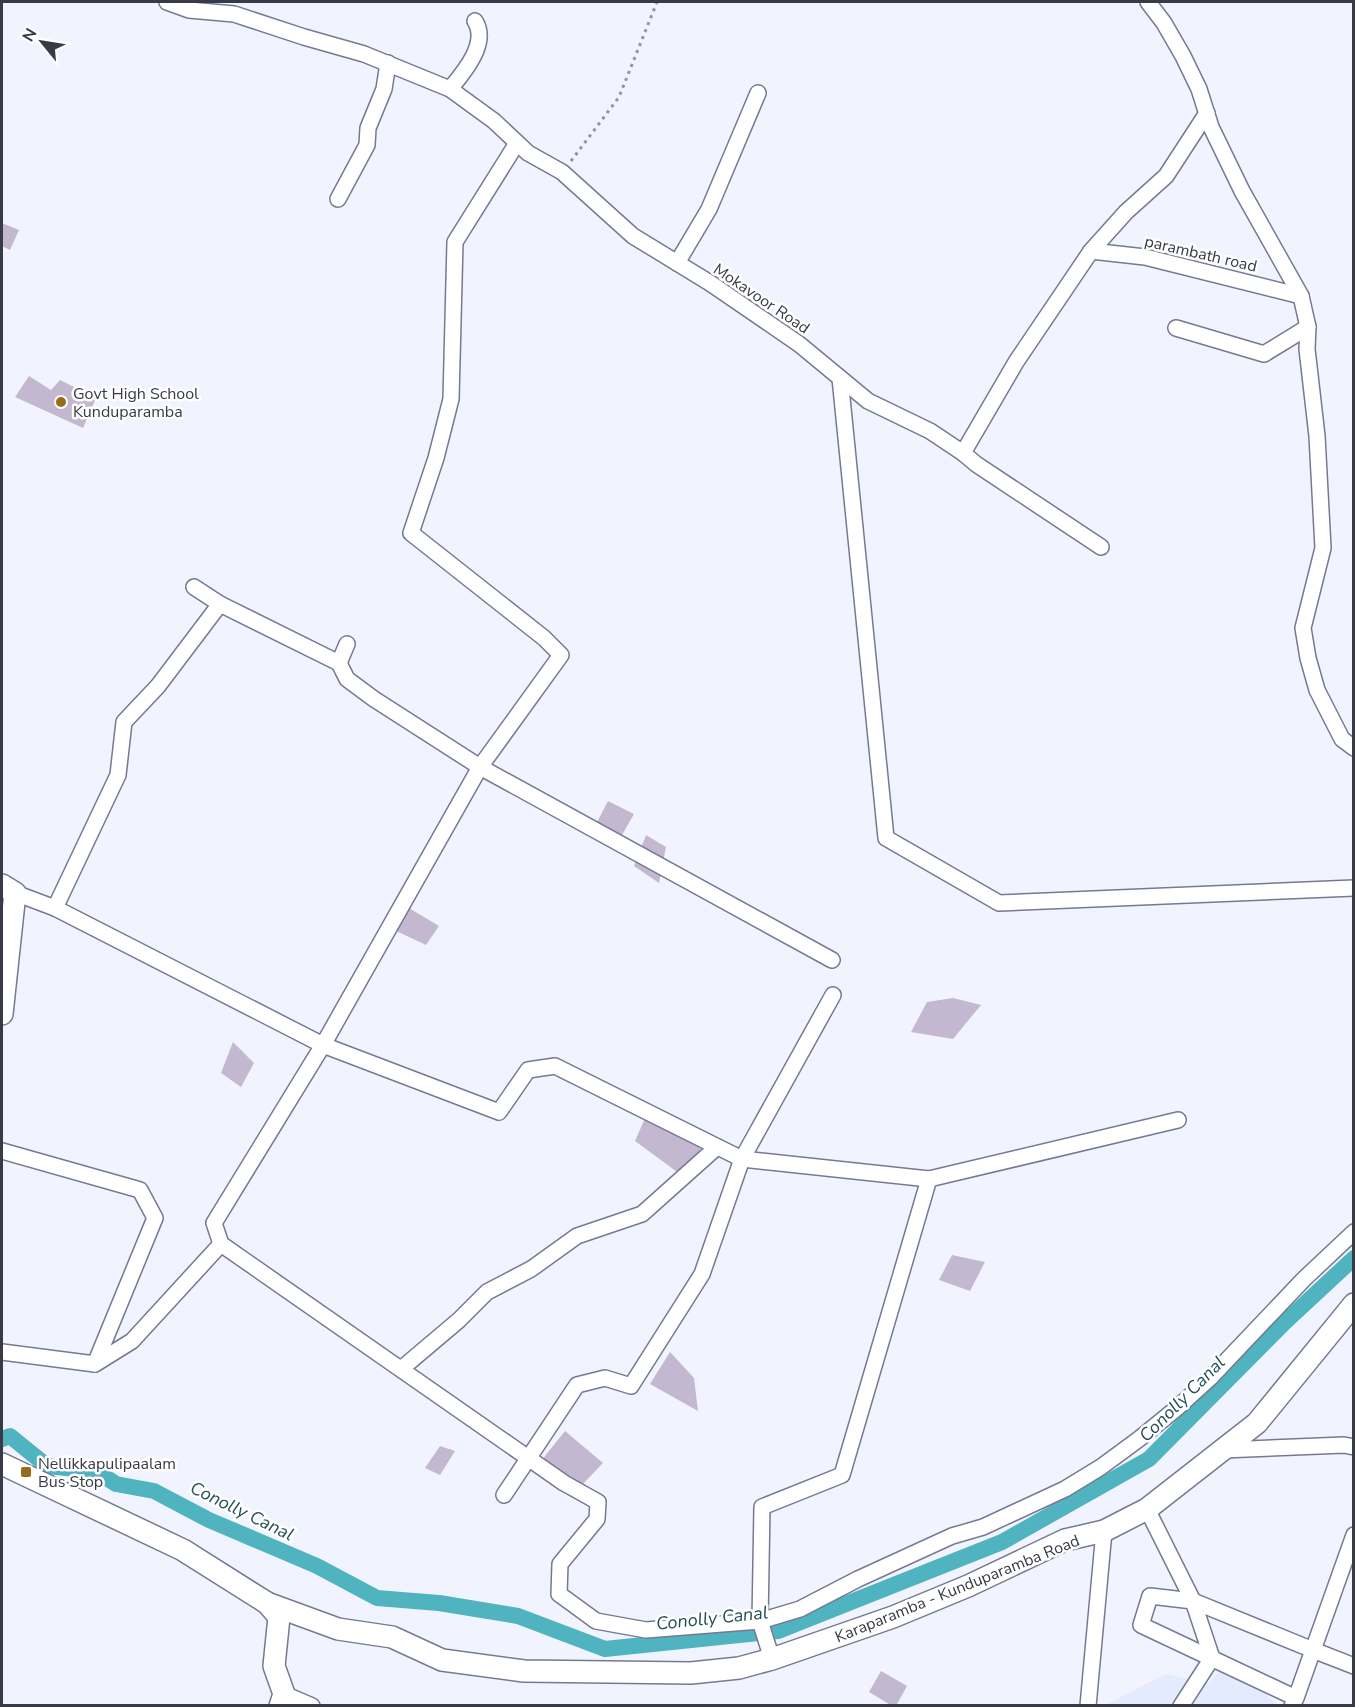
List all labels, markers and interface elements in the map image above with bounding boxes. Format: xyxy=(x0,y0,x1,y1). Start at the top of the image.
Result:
north arrow xyxy=(12,12,72,72)
text: N xyxy=(17,24,42,46)
street label: parambath road xyxy=(1142,230,1259,278)
street label: Mokavoor Road xyxy=(709,258,814,339)
place label: Govt High School Kunduparamba xyxy=(73,383,199,423)
marker: Govt High School Kunduparamba xyxy=(54,395,68,409)
water label: Conolly Canal xyxy=(1134,1351,1230,1447)
place label: Nellikkapulipaalam Bus Stop xyxy=(38,1453,176,1493)
marker: Nellikkapulipaalam Bus Stop xyxy=(19,1465,33,1479)
water label: Conolly Canal xyxy=(186,1476,298,1546)
street label: Karaparamba - Kunduparamba Road xyxy=(832,1530,1083,1648)
water label: Conolly Canal xyxy=(655,1600,769,1636)

